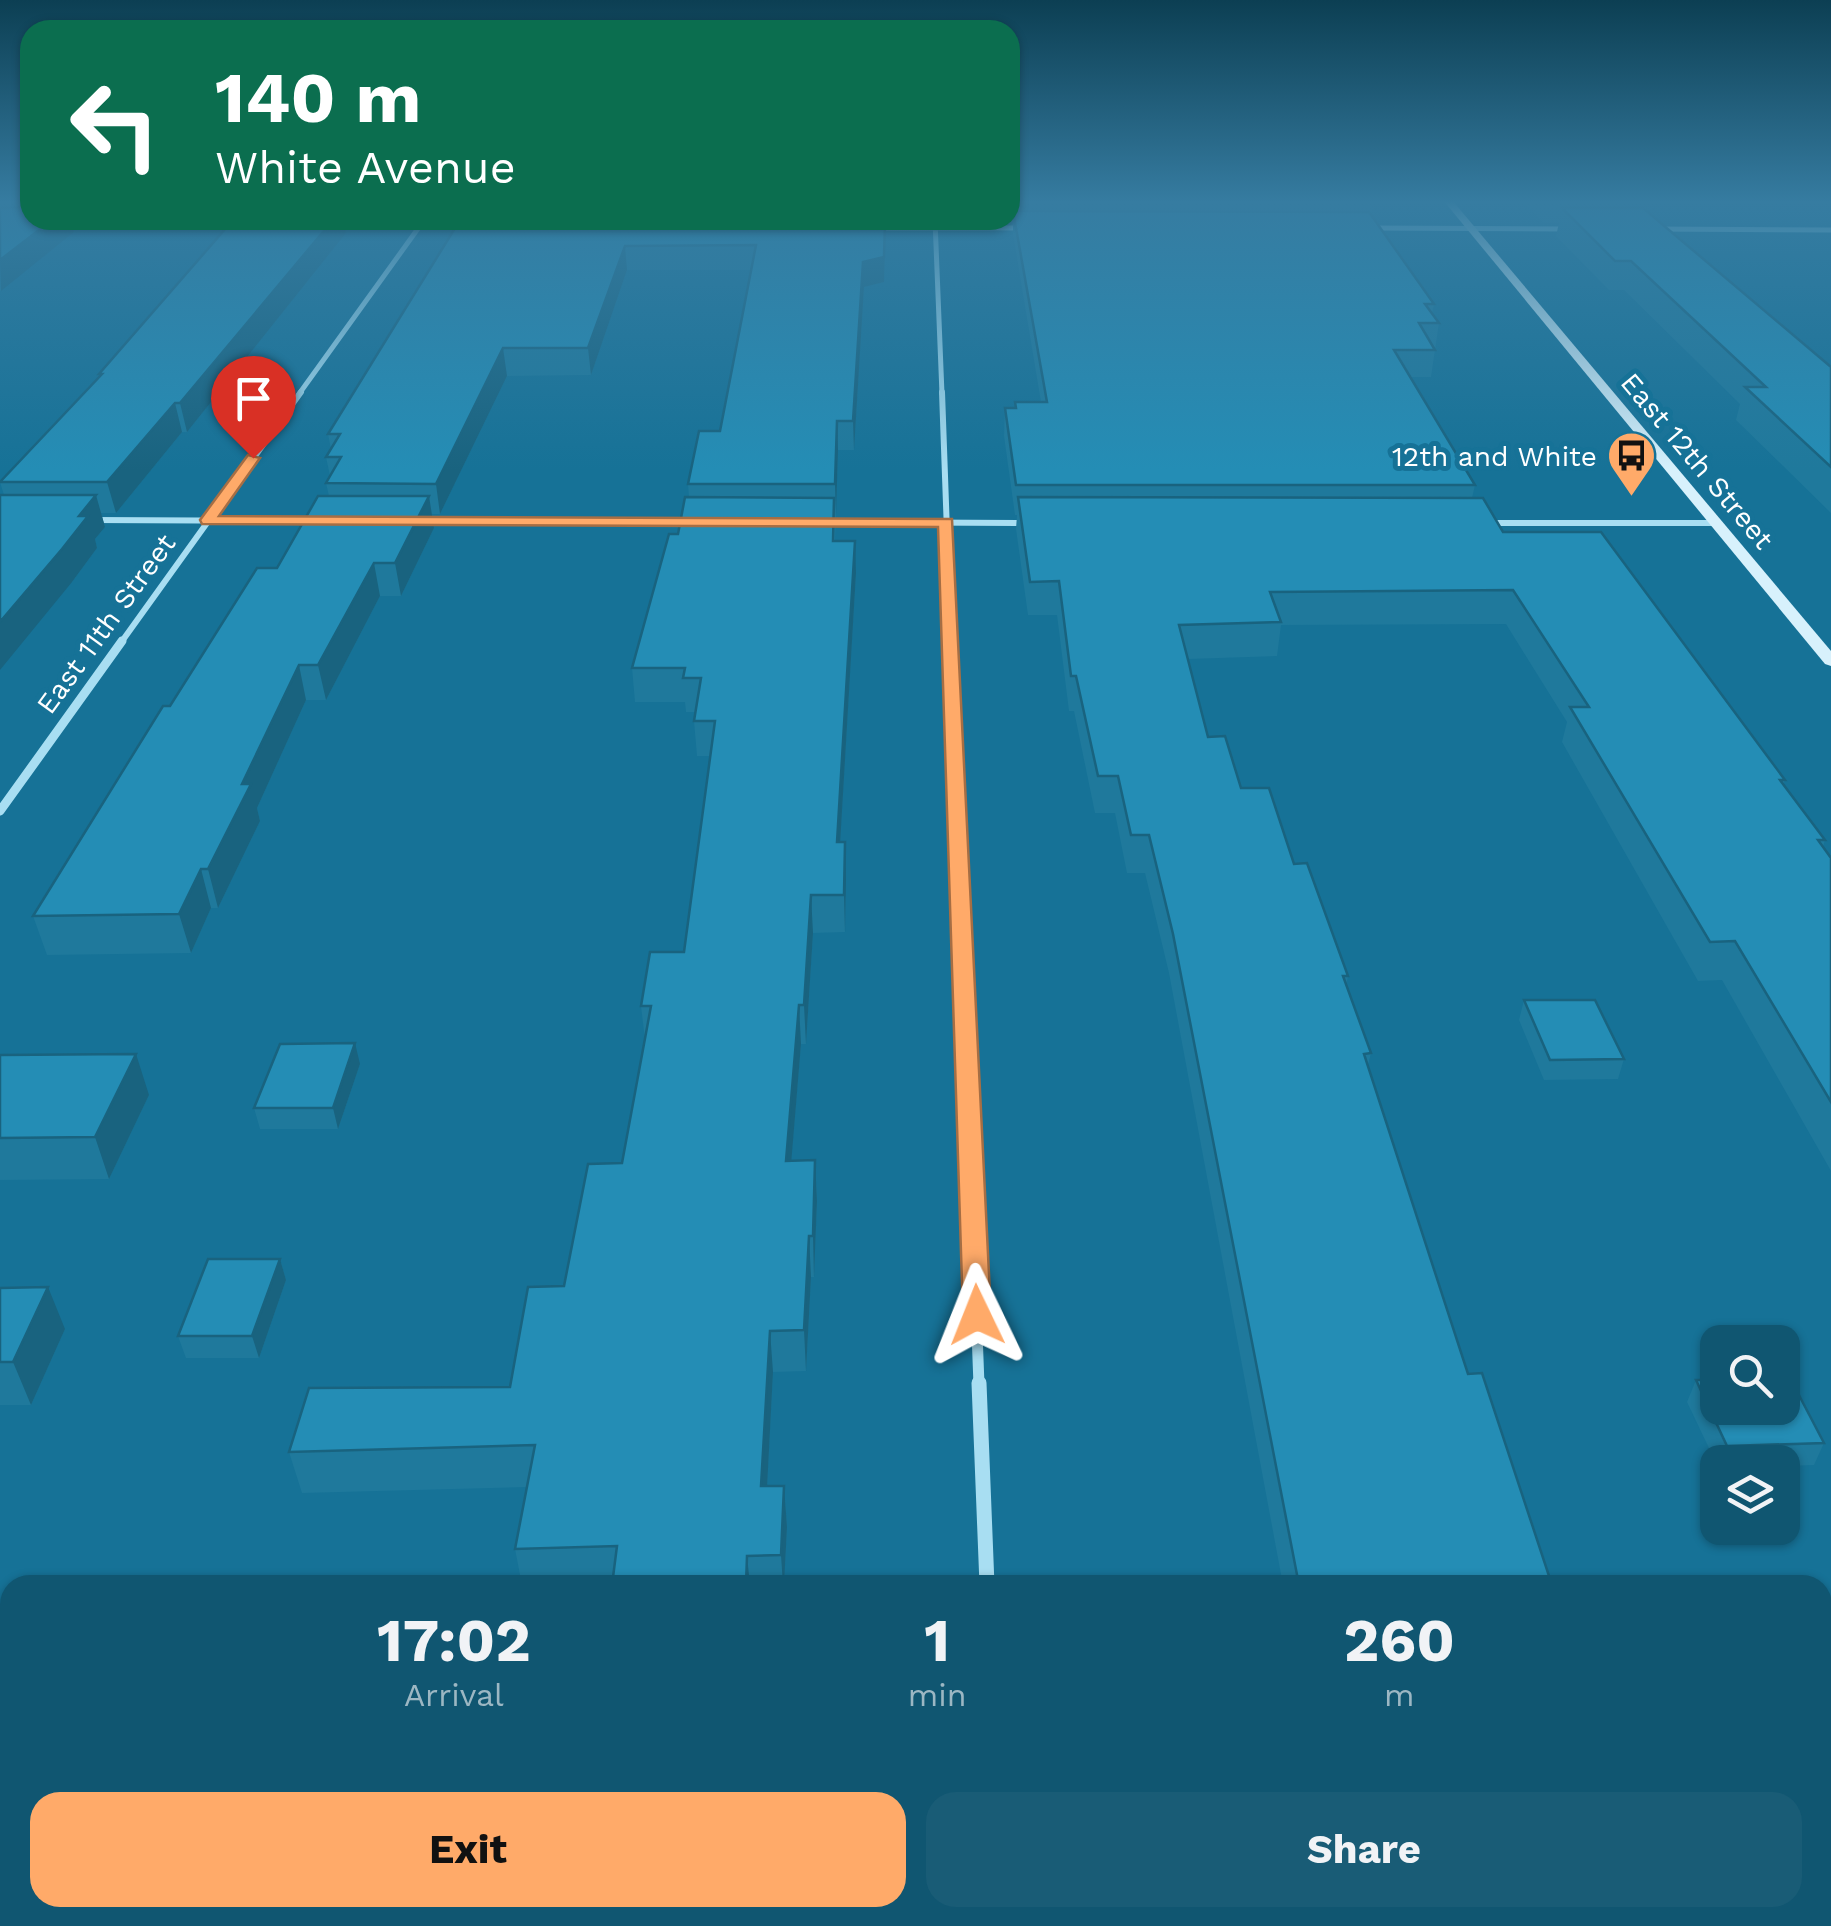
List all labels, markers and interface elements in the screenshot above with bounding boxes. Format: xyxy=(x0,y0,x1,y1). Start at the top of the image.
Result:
text: 140 m xyxy=(215,57,421,139)
icon: left xyxy=(50,60,180,190)
text: White Avenue xyxy=(215,141,516,194)
pin xyxy=(211,356,296,459)
street label: East 12th Street xyxy=(1614,366,1780,556)
icon: arrive xyxy=(226,371,281,426)
bus stop icon: 12th and White xyxy=(1606,430,1658,498)
place label: 12th and White xyxy=(1392,440,1597,473)
street label: East 11th Street xyxy=(30,528,182,720)
position arrow xyxy=(925,1263,1029,1367)
map controls xyxy=(1700,1325,1800,1545)
button: search xyxy=(1700,1325,1800,1425)
button: layers xyxy=(1700,1445,1800,1545)
text: 17:02 xyxy=(377,1605,531,1676)
text: 1 xyxy=(924,1605,950,1676)
text: 260 xyxy=(1344,1605,1455,1676)
text: Arrival xyxy=(404,1676,504,1714)
text: min xyxy=(908,1676,967,1714)
text: m xyxy=(1384,1676,1415,1714)
button: Exit xyxy=(30,1792,906,1907)
button: Share xyxy=(926,1792,1802,1907)

